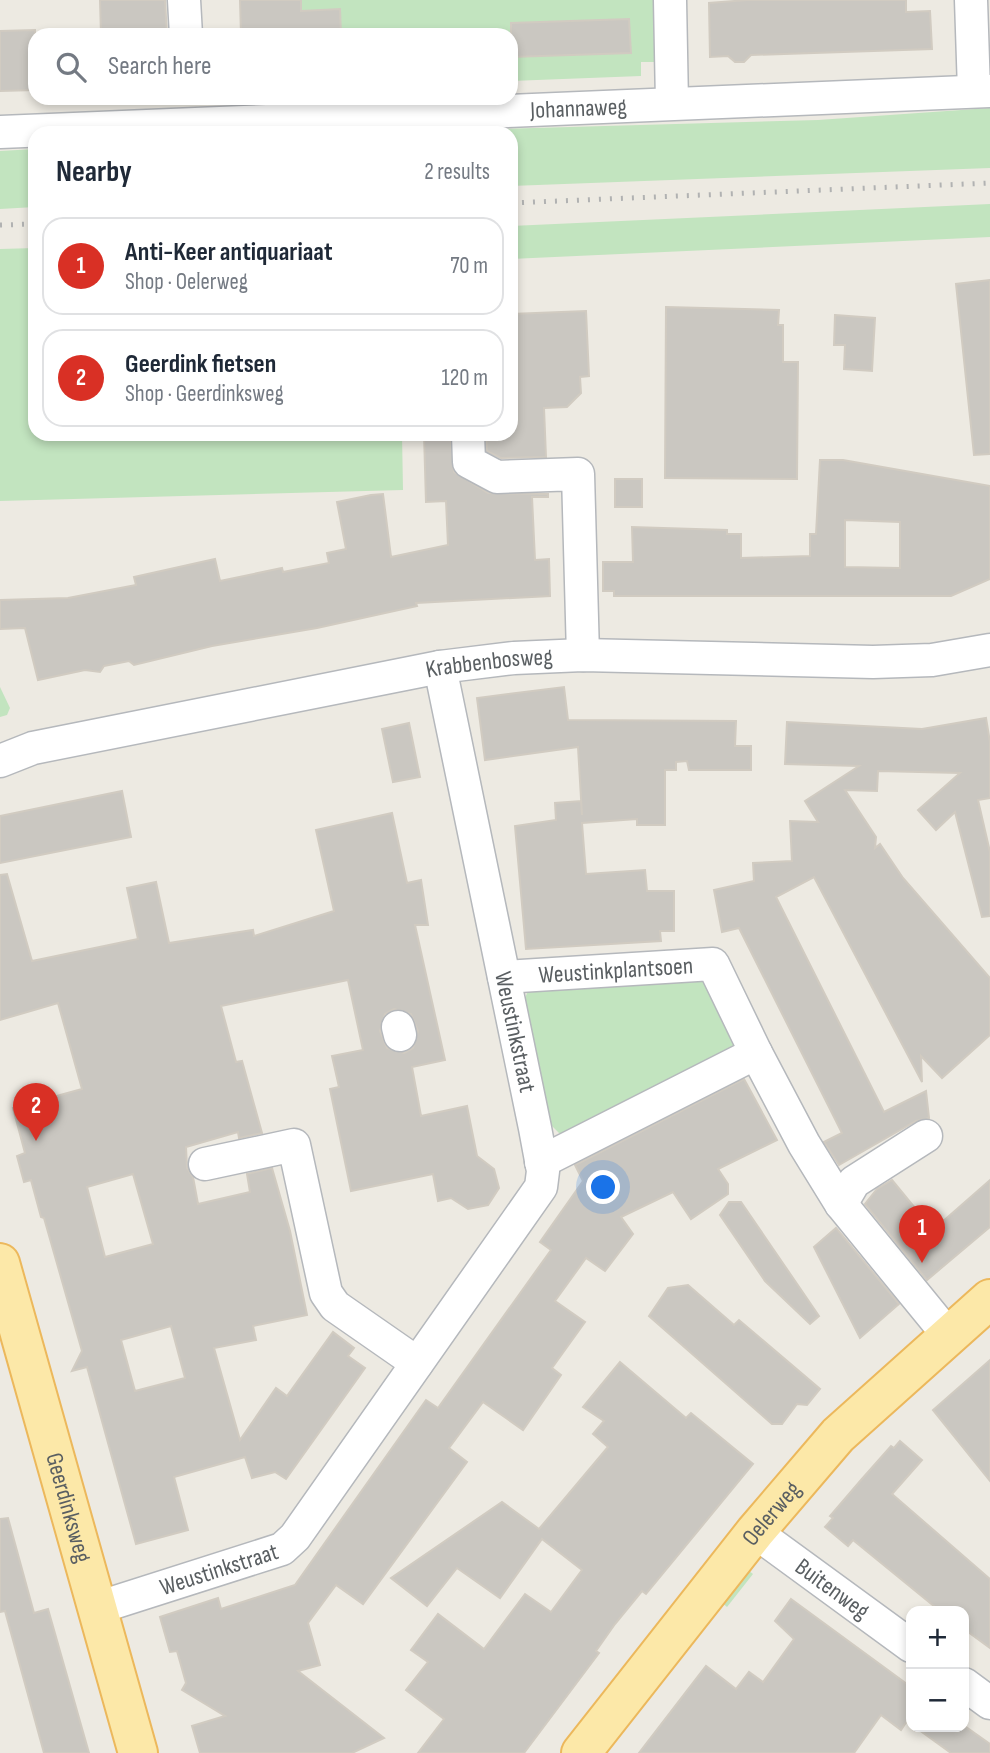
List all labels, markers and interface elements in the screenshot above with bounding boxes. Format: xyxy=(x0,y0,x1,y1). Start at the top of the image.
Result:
search box xyxy=(28,28,518,105)
icon: search xyxy=(52,48,90,86)
text: Search here xyxy=(108,51,211,82)
street label: Johannaweg xyxy=(529,92,627,125)
text: Nearby xyxy=(56,154,132,190)
text: 2 results xyxy=(424,158,490,186)
text: Anti-Keer antiquariaat xyxy=(125,237,333,268)
text: 1 xyxy=(76,252,86,280)
text: 70 m xyxy=(450,252,488,280)
text: Shop · Oelerweg xyxy=(125,268,248,296)
text: Geerdink fietsen xyxy=(125,349,276,380)
text: 2 xyxy=(76,364,86,392)
text: 120 m xyxy=(442,364,488,392)
text: Shop · Geerdinksweg xyxy=(125,380,284,408)
street label: Krabbenbosweg xyxy=(423,642,553,684)
street label: Weustinkplantsoen xyxy=(538,951,694,989)
street label: Weustinkstraat xyxy=(488,969,542,1095)
pin: 2 xyxy=(13,1083,59,1141)
your location xyxy=(586,1170,620,1204)
pin: 1 xyxy=(899,1205,945,1263)
street label: Geerdinksweg xyxy=(40,1449,98,1566)
street label: Oelerweg xyxy=(736,1475,807,1551)
street label: Weustinkstraat xyxy=(156,1537,282,1602)
street label: Buitenweg xyxy=(790,1552,875,1625)
map controls xyxy=(906,1606,969,1732)
button: + xyxy=(906,1606,969,1669)
button: − xyxy=(906,1669,969,1732)

